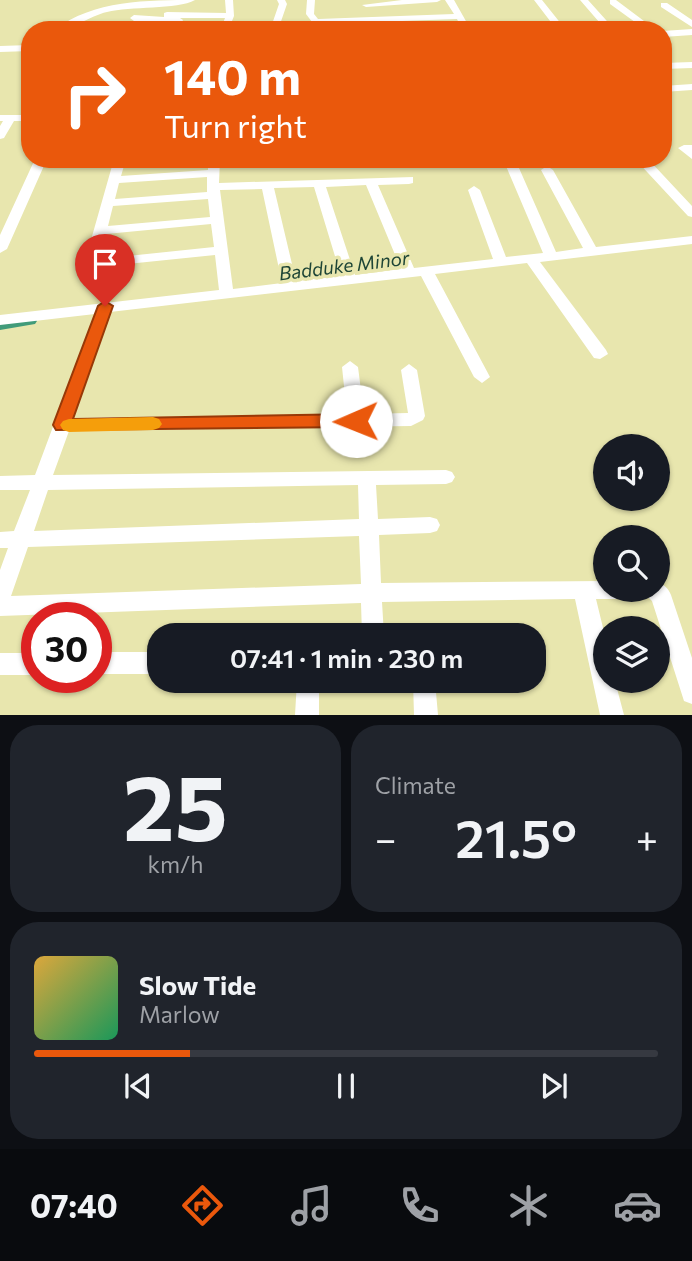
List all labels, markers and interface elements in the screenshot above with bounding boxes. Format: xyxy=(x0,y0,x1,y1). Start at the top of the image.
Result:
text: 140 m xyxy=(164,45,301,105)
icon: right xyxy=(49,49,140,140)
text: Turn right xyxy=(164,105,307,145)
pin xyxy=(75,234,135,306)
icon: arrive xyxy=(86,245,124,283)
water label: Badduke Minor xyxy=(277,245,412,284)
position arrow xyxy=(319,384,393,458)
map controls xyxy=(593,434,670,693)
button: sound xyxy=(593,434,670,511)
button: search xyxy=(593,525,670,602)
speed limit sign: 30 xyxy=(21,602,112,693)
button: layers xyxy=(593,616,670,693)
text: 07:41 · 1 min · 230 m xyxy=(230,642,463,673)
text: 25 xyxy=(123,748,228,860)
text: Climate xyxy=(375,771,456,799)
text: 21.5° xyxy=(455,805,577,869)
text: − xyxy=(375,814,397,861)
text: + xyxy=(636,814,658,861)
text: km/h xyxy=(148,850,203,878)
text: Slow Tide xyxy=(139,969,256,1000)
text: Marlow xyxy=(139,1000,220,1028)
icon: previous xyxy=(119,1067,157,1105)
icon: pause xyxy=(327,1067,365,1105)
icon: next xyxy=(535,1067,573,1105)
icon: directions xyxy=(178,1181,227,1230)
icon: music xyxy=(287,1181,336,1230)
icon: phone xyxy=(395,1181,444,1230)
icon: climate xyxy=(504,1181,553,1230)
icon: car xyxy=(613,1181,662,1230)
text: 07:40 xyxy=(30,1185,118,1225)

